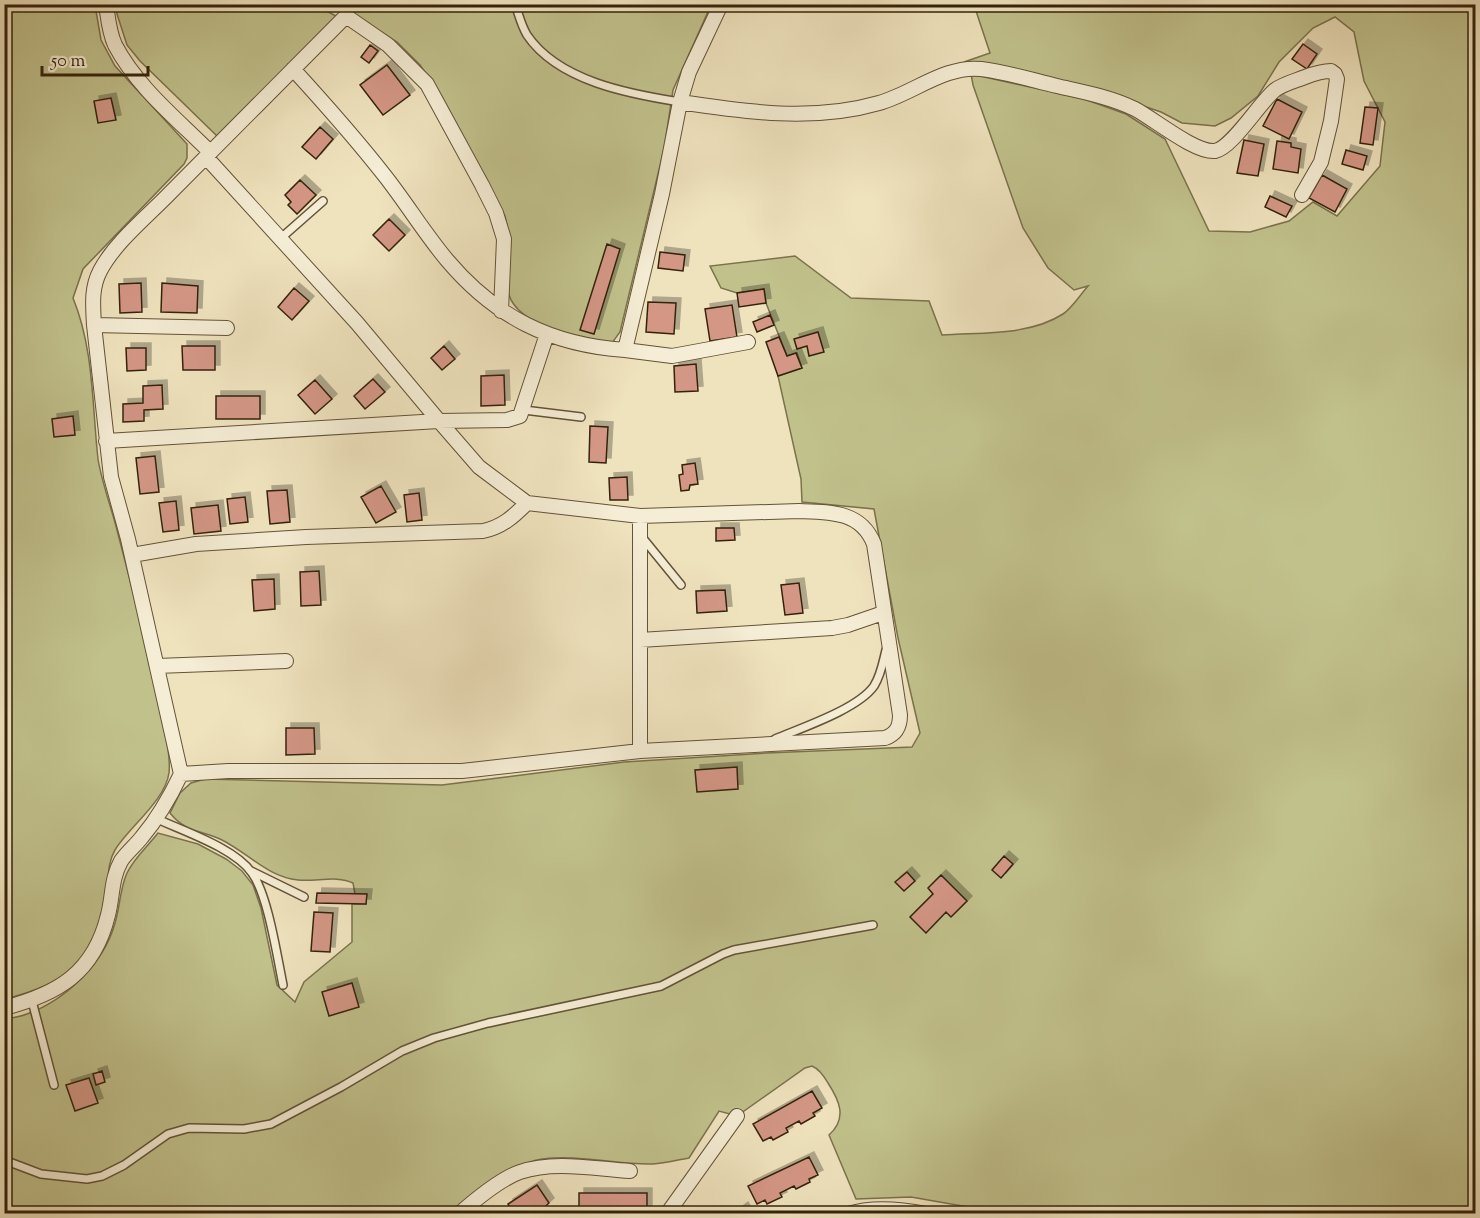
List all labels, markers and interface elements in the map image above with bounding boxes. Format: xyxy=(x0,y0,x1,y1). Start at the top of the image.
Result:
scale bar xyxy=(42,39,148,77)
text: 50 m xyxy=(50,49,86,75)

